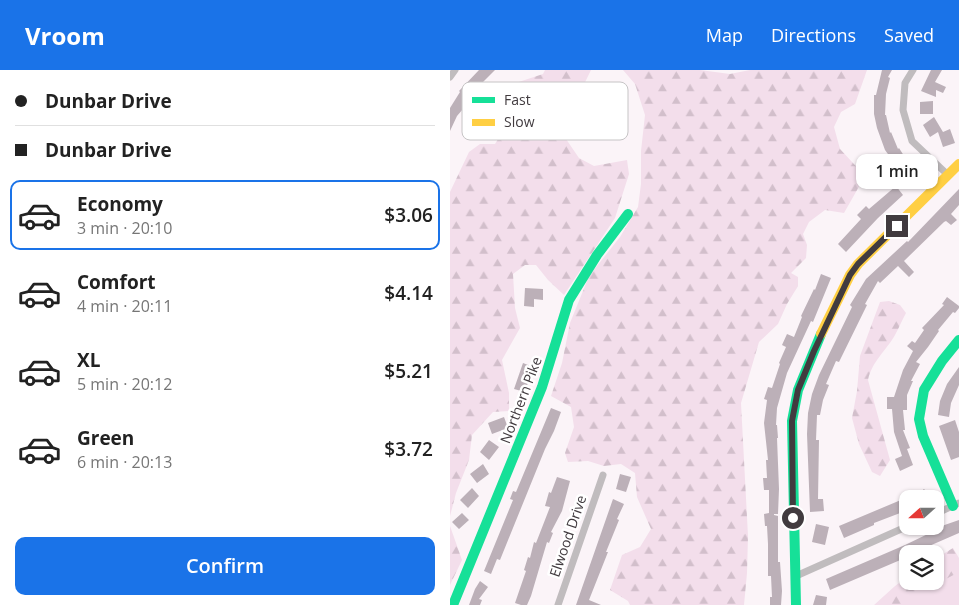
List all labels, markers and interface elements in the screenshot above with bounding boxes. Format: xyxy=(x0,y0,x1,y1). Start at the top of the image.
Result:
text: Vroom xyxy=(25,19,105,52)
text: Map xyxy=(706,23,743,47)
text: Directions xyxy=(771,23,856,47)
text: Saved xyxy=(884,23,934,47)
legend xyxy=(462,82,628,140)
text: Dunbar Drive xyxy=(45,88,172,114)
text: Fast xyxy=(504,90,531,109)
text: Slow xyxy=(504,112,535,131)
text: Dunbar Drive xyxy=(45,137,172,163)
callout: 1 min xyxy=(856,154,938,188)
text: 1 min xyxy=(875,160,919,182)
text: Economy xyxy=(77,191,163,217)
icon: car xyxy=(17,193,62,238)
text: $3.06 xyxy=(384,202,433,228)
route end xyxy=(886,215,908,237)
text: 3 min · 20:10 xyxy=(77,217,172,239)
text: Comfort xyxy=(77,269,156,295)
icon: car xyxy=(17,271,62,316)
text: $4.14 xyxy=(384,280,433,306)
text: 4 min · 20:11 xyxy=(77,295,172,317)
text: XL xyxy=(77,347,100,373)
icon: car xyxy=(17,349,62,394)
street label: Northern Pike xyxy=(495,354,546,446)
text: $5.21 xyxy=(384,358,433,384)
text: 5 min · 20:12 xyxy=(77,373,172,395)
text: Green xyxy=(77,425,134,451)
icon: car xyxy=(17,427,62,472)
text: $3.72 xyxy=(384,436,433,462)
text: 6 min · 20:13 xyxy=(77,451,172,473)
north arrow xyxy=(899,490,944,535)
map controls xyxy=(899,490,944,590)
street label: Elwood Drive xyxy=(545,492,590,579)
route start xyxy=(782,507,804,529)
button: Confirm xyxy=(15,537,435,595)
button: layers xyxy=(899,545,944,590)

